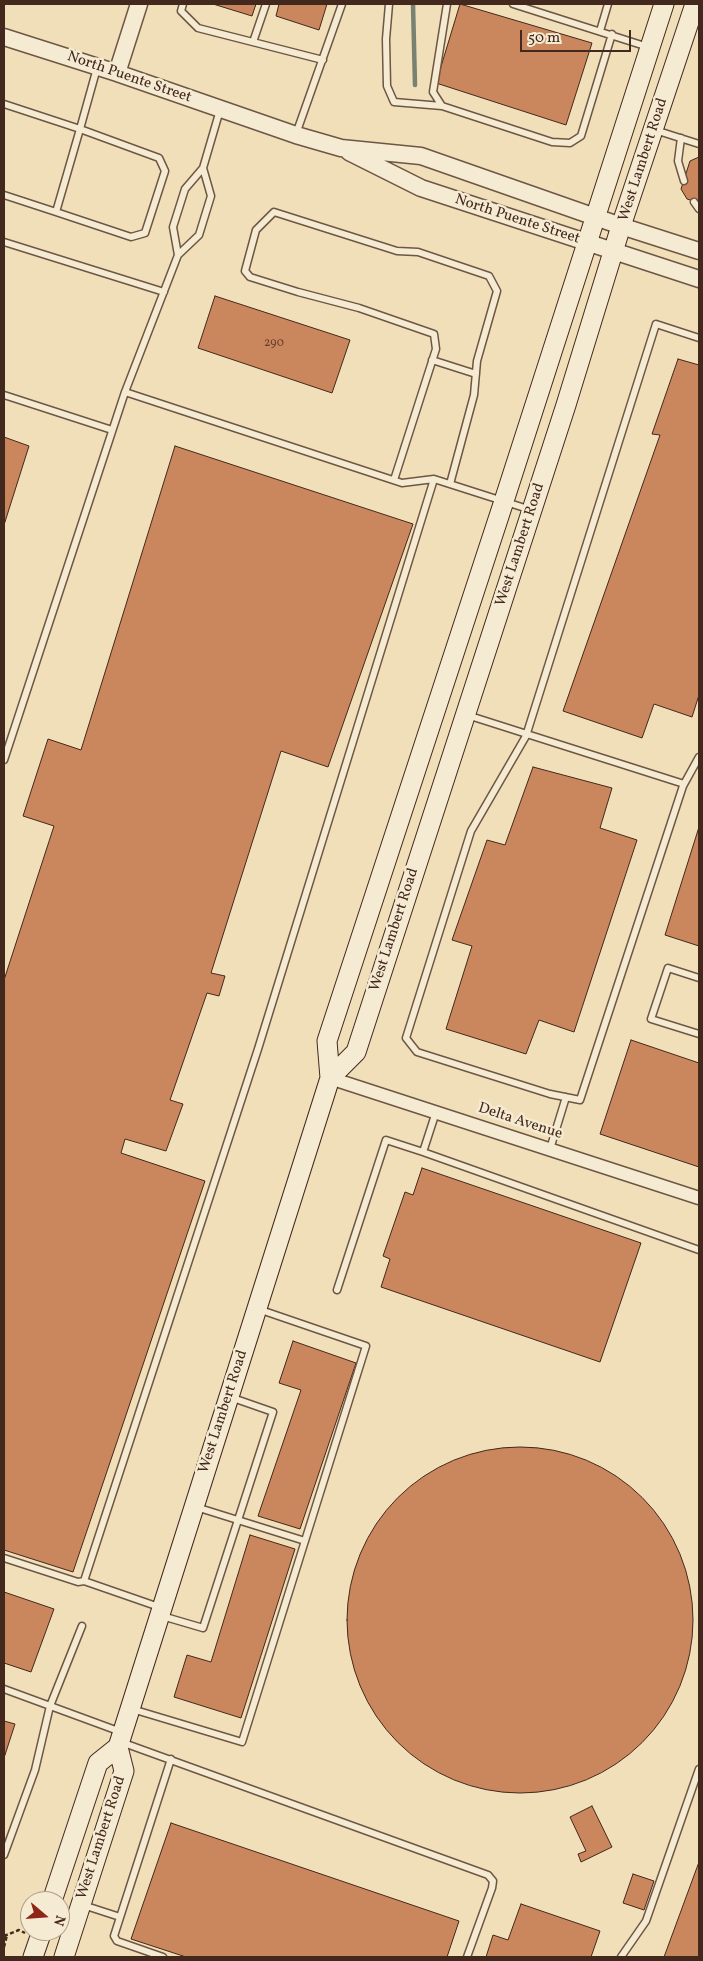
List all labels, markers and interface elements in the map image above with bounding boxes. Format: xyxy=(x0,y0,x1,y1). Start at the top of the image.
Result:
scale bar xyxy=(523,20,634,52)
text: 50 m xyxy=(528,28,560,49)
street label: North Puente Street xyxy=(64,48,194,108)
street label: West Lambert Road xyxy=(616,96,672,224)
street label: North Puente Street xyxy=(452,191,582,249)
house number: 290 xyxy=(264,337,284,351)
street label: West Lambert Road xyxy=(493,481,549,609)
street label: West Lambert Road xyxy=(367,866,423,994)
street label: Delta Avenue xyxy=(476,1100,564,1144)
street label: West Lambert Road xyxy=(196,1348,252,1476)
street label: West Lambert Road xyxy=(74,1774,130,1902)
north arrow xyxy=(20,1891,70,1941)
text: N xyxy=(48,1913,69,1928)

